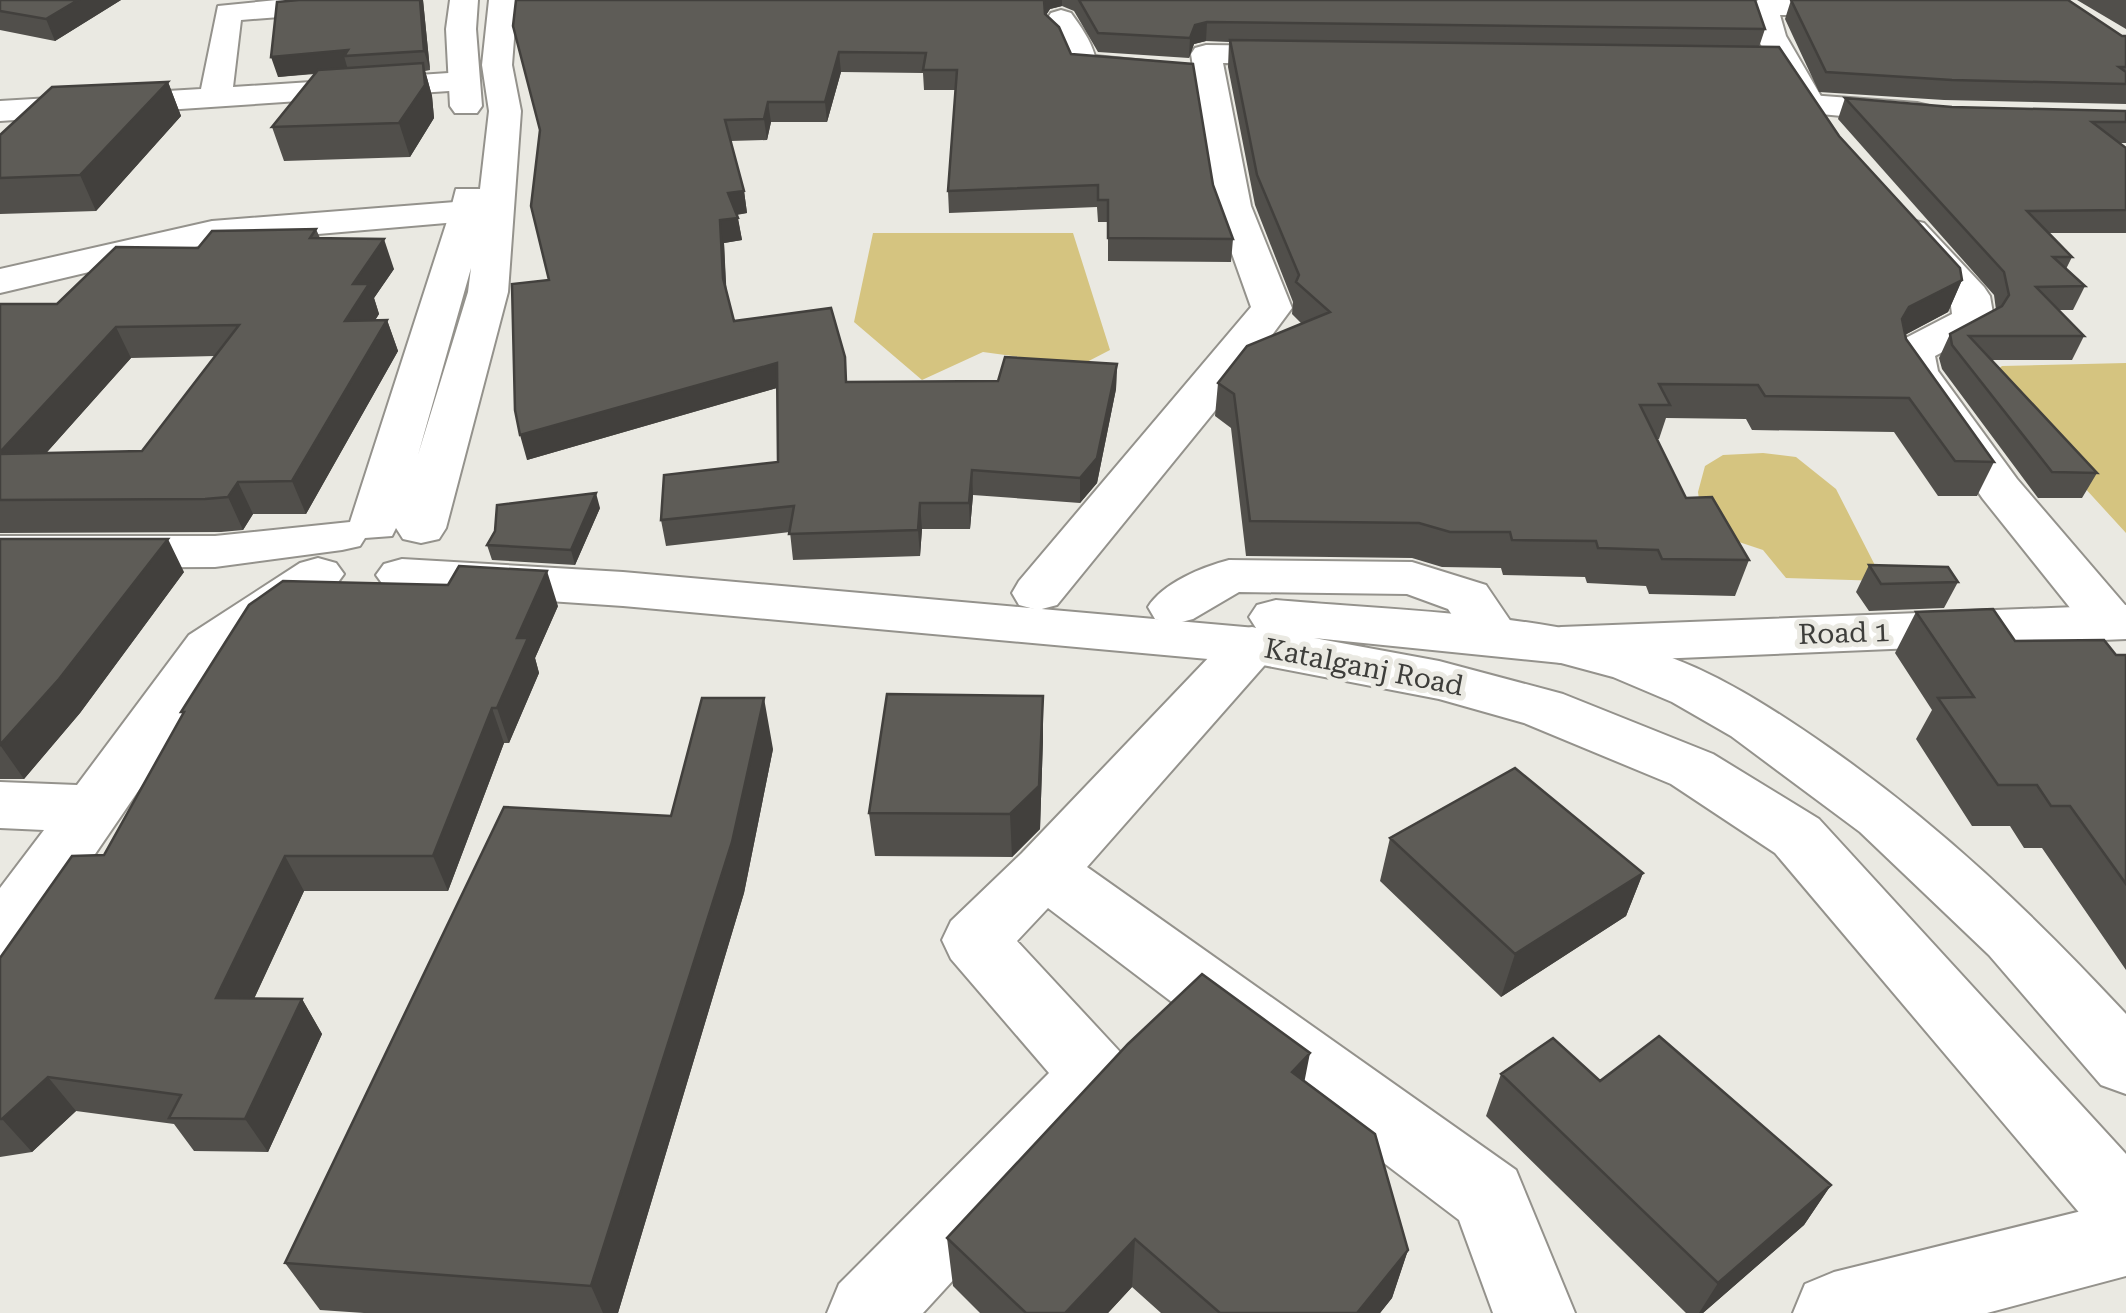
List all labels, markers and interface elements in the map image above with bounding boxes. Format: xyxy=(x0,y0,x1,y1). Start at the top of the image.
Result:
street label: Road 1 xyxy=(1798,615,1890,651)
street label: Katalganj Road xyxy=(1262,632,1466,702)

